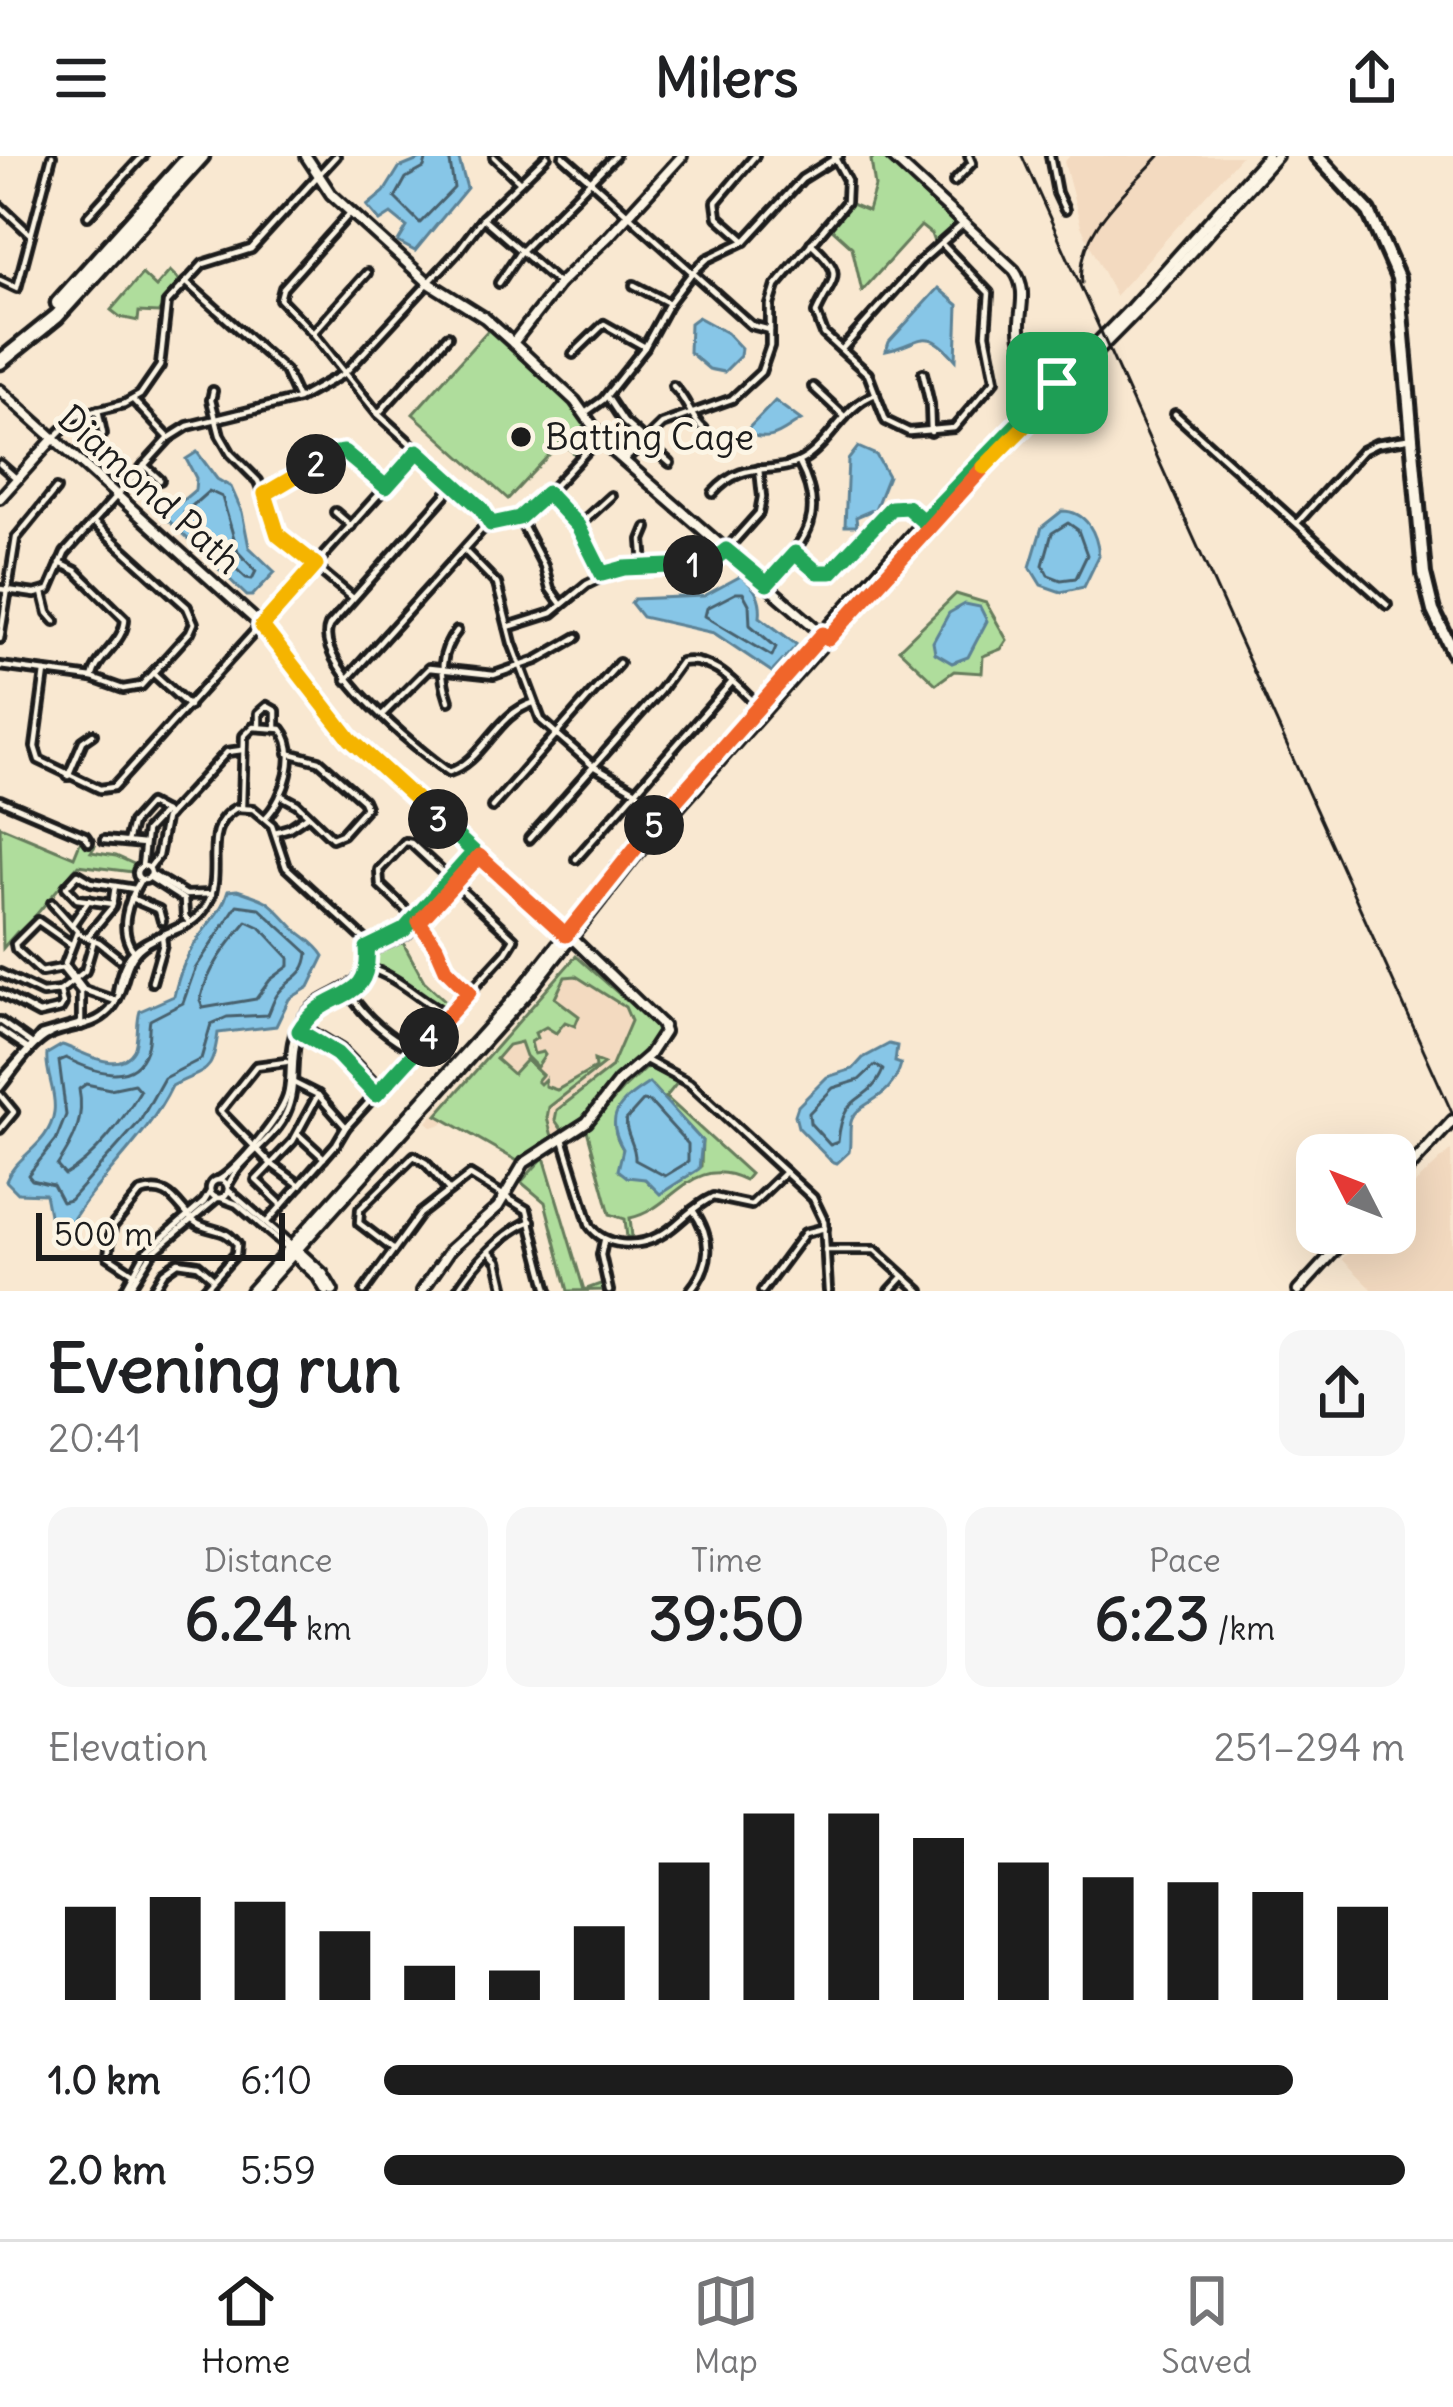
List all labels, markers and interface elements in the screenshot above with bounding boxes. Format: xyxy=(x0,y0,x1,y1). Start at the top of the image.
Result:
text: Milers xyxy=(655,44,798,112)
icon: menu xyxy=(48,45,114,111)
icon: share xyxy=(1339,45,1405,111)
pin xyxy=(1006,332,1108,434)
icon: arrive xyxy=(1024,350,1090,416)
street label: Diamond Path xyxy=(49,395,250,583)
place label: Batting Cage xyxy=(545,415,754,460)
marker: Batting Cage xyxy=(508,424,534,450)
pin: 2 xyxy=(286,434,346,494)
text: 2 xyxy=(307,443,325,485)
pin: 1 xyxy=(663,535,723,595)
text: 1 xyxy=(686,544,700,586)
pin: 3 xyxy=(408,789,468,849)
pin: 5 xyxy=(624,795,684,855)
text: 3 xyxy=(429,798,447,840)
text: 5 xyxy=(645,804,663,846)
pin: 4 xyxy=(399,1007,459,1067)
text: 4 xyxy=(419,1016,439,1058)
north arrow xyxy=(1296,1134,1416,1254)
map controls xyxy=(1296,1134,1416,1254)
scale bar xyxy=(36,1207,285,1260)
text: 500 m xyxy=(54,1213,153,1255)
text: Evening run xyxy=(48,1327,401,1410)
button: share xyxy=(1279,1330,1405,1456)
text: 20:41 xyxy=(48,1414,141,1463)
text: Distance xyxy=(204,1539,333,1581)
text: Time xyxy=(691,1539,762,1581)
text: Pace xyxy=(1149,1539,1221,1581)
text: 6.24 xyxy=(185,1581,298,1656)
text: 39:50 xyxy=(648,1581,805,1656)
text: 6:23 xyxy=(1094,1581,1210,1656)
text: km xyxy=(298,1607,352,1649)
text: /km xyxy=(1210,1607,1275,1649)
text: Elevation xyxy=(48,1723,208,1772)
text: 251–294 m xyxy=(1214,1723,1405,1772)
text: 1.0 km xyxy=(48,2056,161,2105)
text: 6:10 xyxy=(240,2056,312,2105)
text: 2.0 km xyxy=(48,2146,166,2195)
text: 5:59 xyxy=(240,2146,316,2195)
tab: Home xyxy=(201,2268,290,2382)
tab: Map xyxy=(693,2268,759,2382)
tab: Saved xyxy=(1161,2268,1252,2382)

